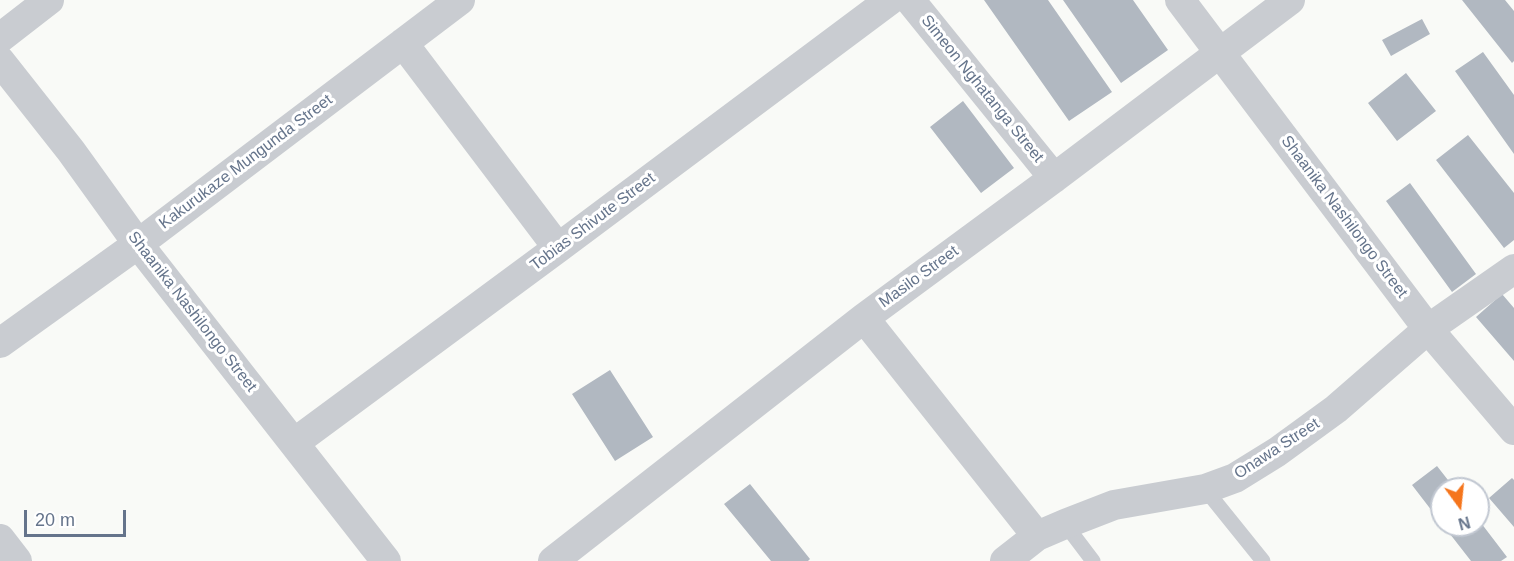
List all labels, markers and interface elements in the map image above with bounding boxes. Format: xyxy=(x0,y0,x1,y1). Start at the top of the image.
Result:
street label: Simeon Nghatanga Street xyxy=(917,11,1047,167)
street label: Kakurukaze Mungunda Street xyxy=(156,91,336,233)
street label: Shaanika Nashilongo Street xyxy=(1277,132,1411,302)
street label: Tobias Shivute Street xyxy=(527,169,659,275)
street label: Shaanika Nashilongo Street xyxy=(123,228,261,396)
street label: Masilo Street xyxy=(876,242,962,312)
street label: Onawa Street xyxy=(1231,414,1323,484)
north arrow xyxy=(1430,477,1490,537)
scale bar xyxy=(27,498,129,536)
text: 20 m xyxy=(35,510,75,530)
text: N xyxy=(1456,513,1472,533)

